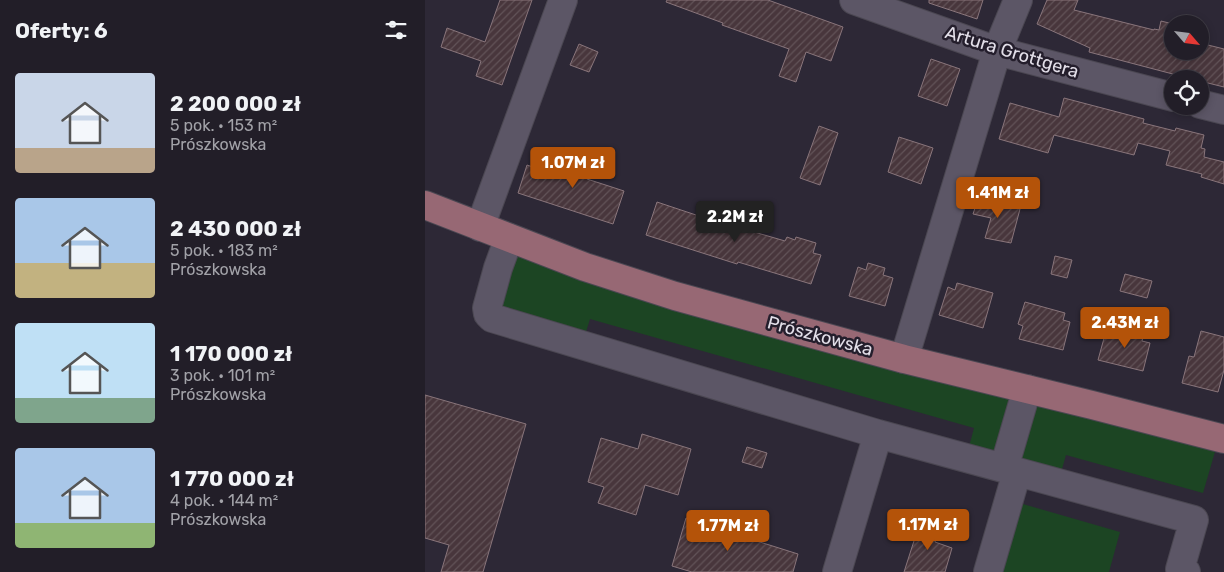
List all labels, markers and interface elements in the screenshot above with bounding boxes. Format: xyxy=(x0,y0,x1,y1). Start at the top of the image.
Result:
north arrow xyxy=(1164,15,1209,60)
map controls xyxy=(1164,15,1209,115)
icon: filters xyxy=(382,16,410,44)
text: Oferty: 6 xyxy=(15,18,108,43)
street label: Artura Grottgera xyxy=(943,21,1081,83)
button: locate xyxy=(1164,70,1209,115)
text: 2 200 000 zł xyxy=(170,91,301,116)
icon: home xyxy=(55,93,115,153)
text: 5 pok. · 153 m² xyxy=(170,116,277,135)
text: Prószkowska xyxy=(170,135,266,154)
pin: 1.07M zł xyxy=(521,146,625,189)
text: 1.07M zł xyxy=(541,153,605,172)
pin: 1.41M zł xyxy=(946,176,1050,219)
text: 1.41M zł xyxy=(967,183,1029,202)
pin: 2.2M zł xyxy=(689,200,781,243)
text: 2.2M zł xyxy=(707,207,763,226)
text: 2 430 000 zł xyxy=(170,216,301,241)
icon: home xyxy=(55,218,115,278)
text: 5 pok. · 183 m² xyxy=(170,241,278,260)
text: Prószkowska xyxy=(170,260,266,279)
pin: 2.43M zł xyxy=(1073,306,1177,349)
street label: Prószkowska xyxy=(765,311,875,361)
text: 2.43M zł xyxy=(1091,313,1159,332)
text: 1 170 000 zł xyxy=(170,341,292,366)
icon: home xyxy=(55,343,115,403)
text: 3 pok. · 101 m² xyxy=(170,366,275,385)
text: Prószkowska xyxy=(170,385,266,404)
text: 1 770 000 zł xyxy=(170,466,294,491)
icon: home xyxy=(55,468,115,528)
text: 4 pok. · 144 m² xyxy=(170,491,278,510)
pin: 1.17M zł xyxy=(876,508,980,551)
text: Prószkowska xyxy=(170,510,266,529)
pin: 1.77M zł xyxy=(676,510,780,552)
text: 1.17M zł xyxy=(898,515,958,534)
text: 1.77M zł xyxy=(697,516,759,535)

